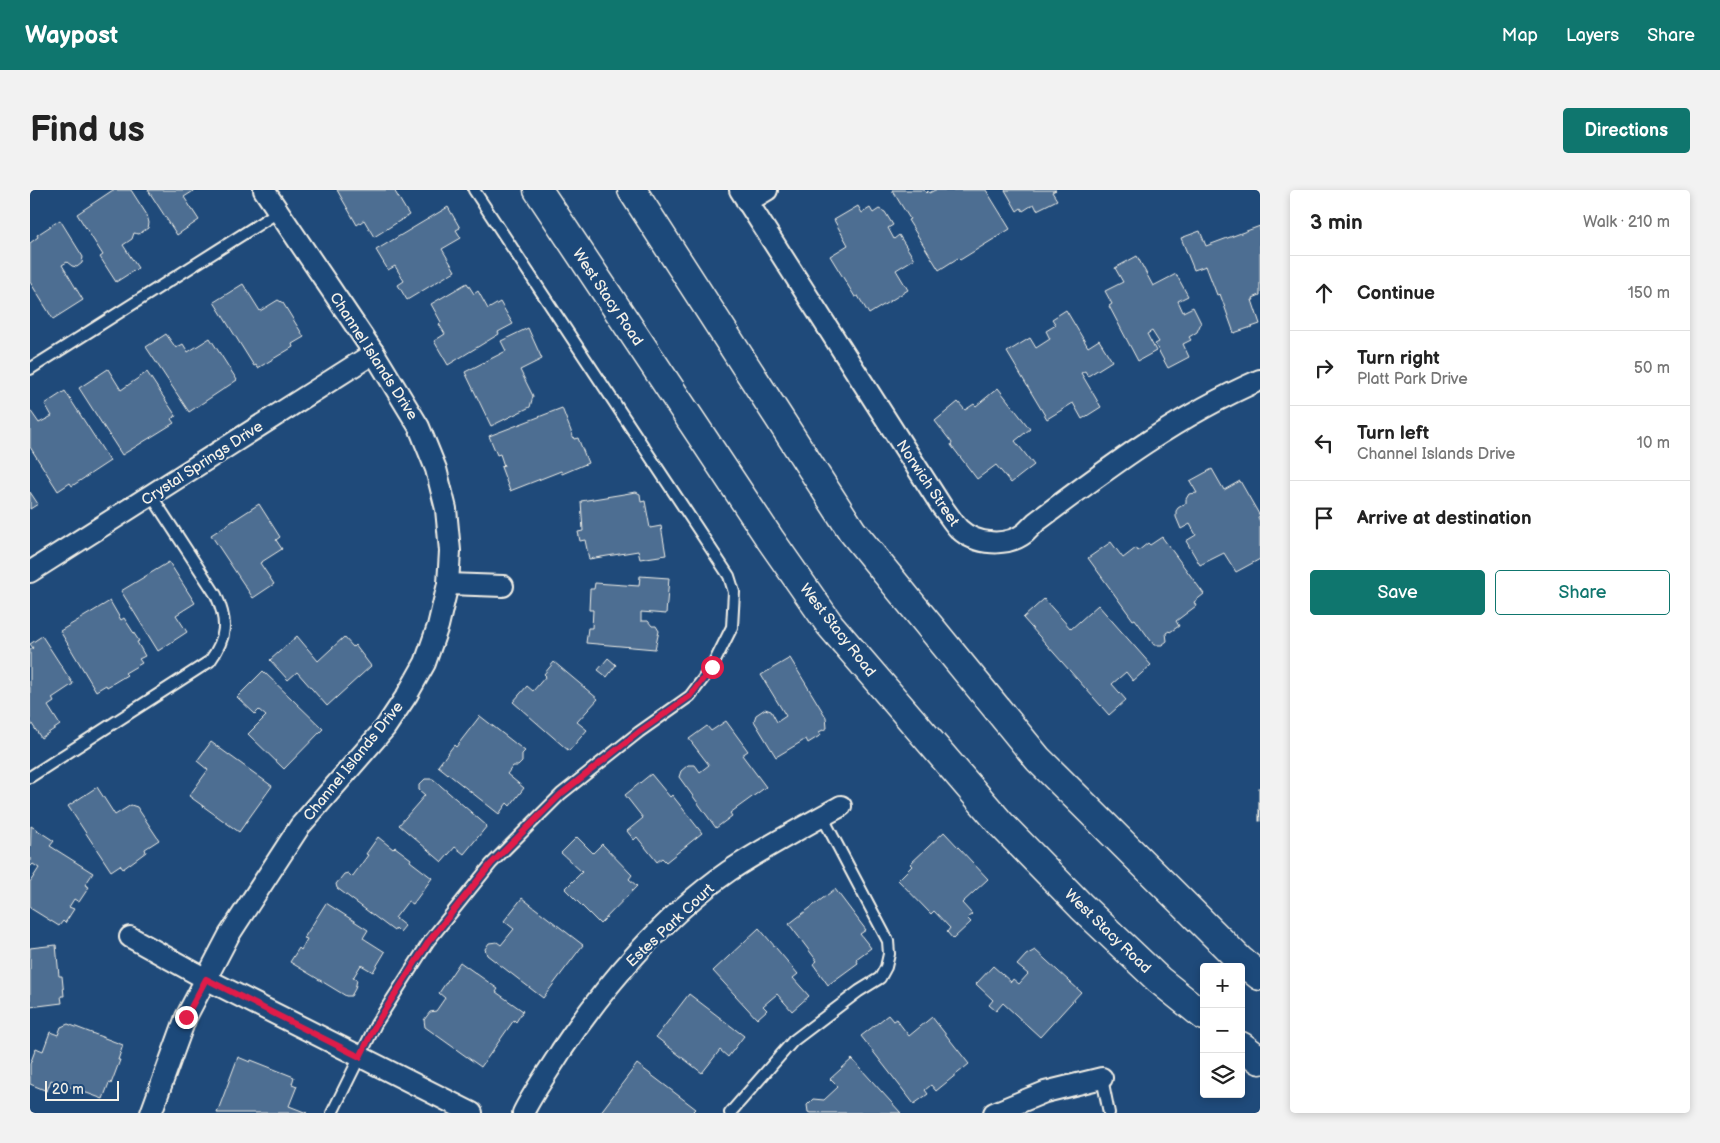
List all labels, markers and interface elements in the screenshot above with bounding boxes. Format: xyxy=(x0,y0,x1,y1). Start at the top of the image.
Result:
text: Waypost xyxy=(25,21,118,50)
text: Map xyxy=(1502,25,1538,46)
text: Layers xyxy=(1566,25,1619,46)
text: Share xyxy=(1647,25,1695,46)
button: Directions xyxy=(1563,108,1690,153)
text: Find us xyxy=(30,109,145,152)
text: 3 min xyxy=(1310,210,1363,235)
text: Walk · 210 m xyxy=(1583,213,1670,232)
street label: West Stacy Road xyxy=(568,245,647,350)
icon: ahead xyxy=(1310,279,1338,307)
text: Continue xyxy=(1357,282,1435,305)
text: 150 m xyxy=(1628,284,1670,303)
street label: Channel Islands Drive xyxy=(325,289,422,424)
text: Turn right xyxy=(1357,347,1440,370)
icon: right xyxy=(1310,354,1338,382)
text: 50 m xyxy=(1634,359,1670,378)
text: Platt Park Drive xyxy=(1357,370,1468,389)
street label: Crystal Springs Drive xyxy=(138,417,267,510)
text: Turn left xyxy=(1357,422,1429,445)
icon: left xyxy=(1310,429,1338,457)
text: 10 m xyxy=(1637,434,1670,453)
street label: Norwich Street xyxy=(892,437,964,530)
text: Channel Islands Drive xyxy=(1357,445,1515,464)
icon: arrive xyxy=(1310,504,1338,532)
text: Arrive at destination xyxy=(1357,507,1532,530)
button: Save xyxy=(1310,570,1485,615)
button: Share xyxy=(1495,570,1670,615)
street label: West Stacy Road xyxy=(795,580,880,681)
route start xyxy=(701,656,724,679)
street label: Channel Islands Drive xyxy=(299,698,407,825)
street label: Estes Park Court xyxy=(622,879,719,971)
street label: West Stacy Road xyxy=(1060,885,1155,978)
map controls xyxy=(1200,963,1245,1098)
button: + xyxy=(1200,963,1245,1008)
route end xyxy=(175,1006,198,1029)
button: − xyxy=(1200,1008,1245,1053)
button: layers xyxy=(1200,1053,1245,1098)
scale bar xyxy=(45,1078,119,1101)
text: 20 m xyxy=(52,1081,84,1098)

